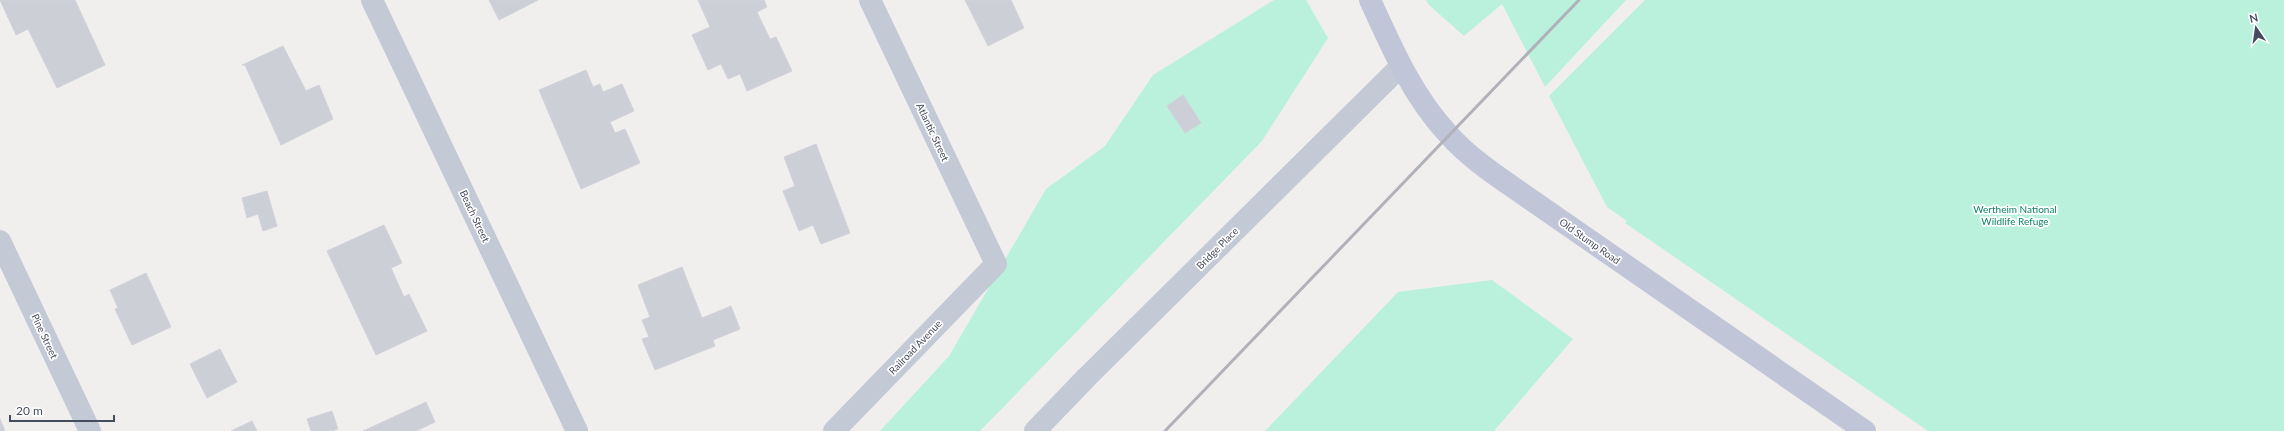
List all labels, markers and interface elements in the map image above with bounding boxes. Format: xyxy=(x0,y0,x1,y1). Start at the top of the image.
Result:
north arrow xyxy=(2236,8,2276,48)
text: N xyxy=(2248,10,2259,25)
street label: Atlantic Street xyxy=(914,101,952,163)
street label: Beach Street xyxy=(458,188,492,244)
park label: Wertheim National Wildlife Refuge xyxy=(1973,203,2057,227)
street label: Old Stump Road xyxy=(1557,216,1623,266)
street label: Bridge Place xyxy=(1194,225,1240,271)
street label: Pine Street xyxy=(29,312,61,361)
street label: Railroad Avenue xyxy=(886,317,944,377)
scale bar xyxy=(10,397,114,423)
text: 20 m xyxy=(16,403,43,418)

